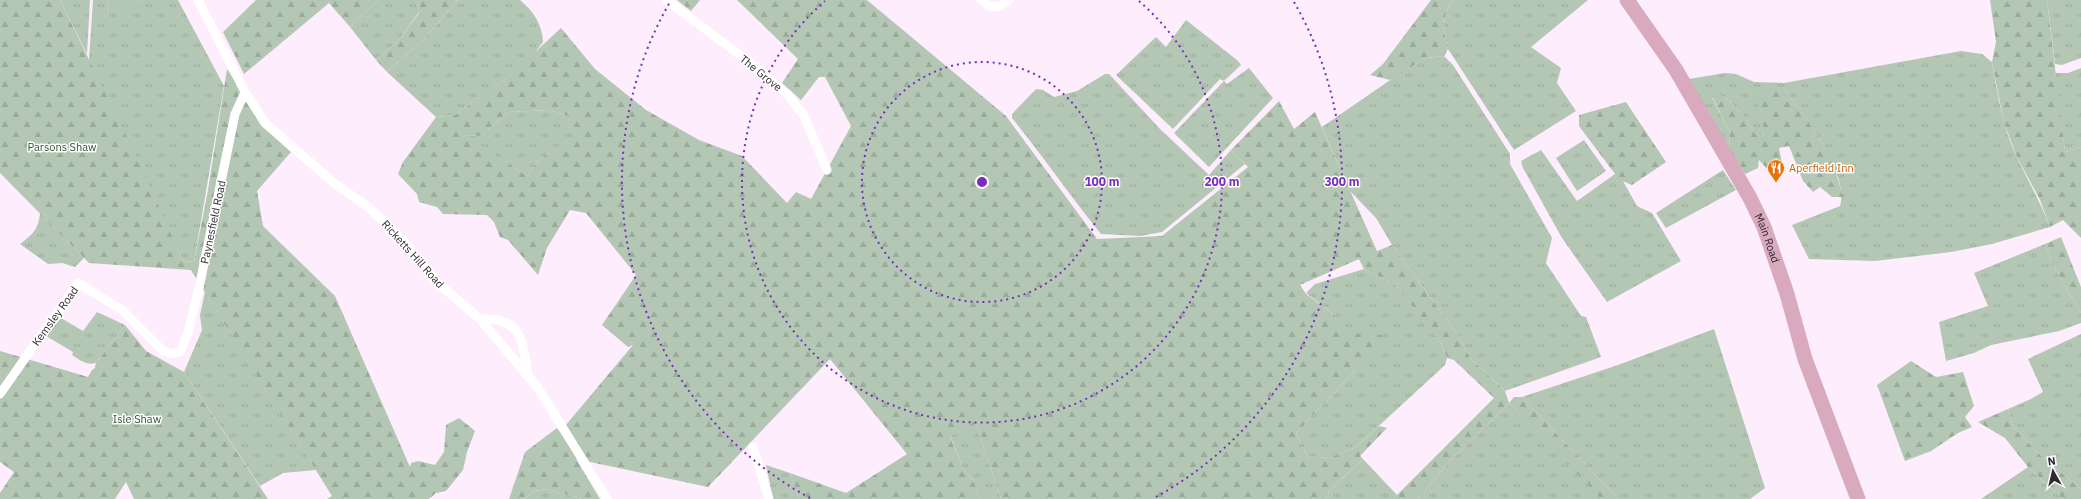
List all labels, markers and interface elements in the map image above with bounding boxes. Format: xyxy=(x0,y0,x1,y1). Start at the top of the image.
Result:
street label: The Grove xyxy=(737,52,785,94)
park label: Parsons Shaw xyxy=(27,140,97,154)
restaurant icon: Aperfield Inn xyxy=(1766,158,1786,183)
place label: Aperfield Inn xyxy=(1789,161,1854,175)
text: 100 m xyxy=(1084,174,1120,189)
text: 200 m xyxy=(1204,174,1240,189)
text: 300 m xyxy=(1324,174,1360,189)
centre of rings xyxy=(975,175,989,189)
street label: Paynesfield Road xyxy=(197,179,229,265)
street label: Main Road xyxy=(1751,211,1783,265)
street label: Ricketts Hill Road xyxy=(379,217,447,291)
street label: Kemsley Road xyxy=(29,284,81,348)
park label: Isle Shaw xyxy=(113,412,162,426)
north arrow xyxy=(2033,451,2073,491)
text: N xyxy=(2047,454,2057,469)

